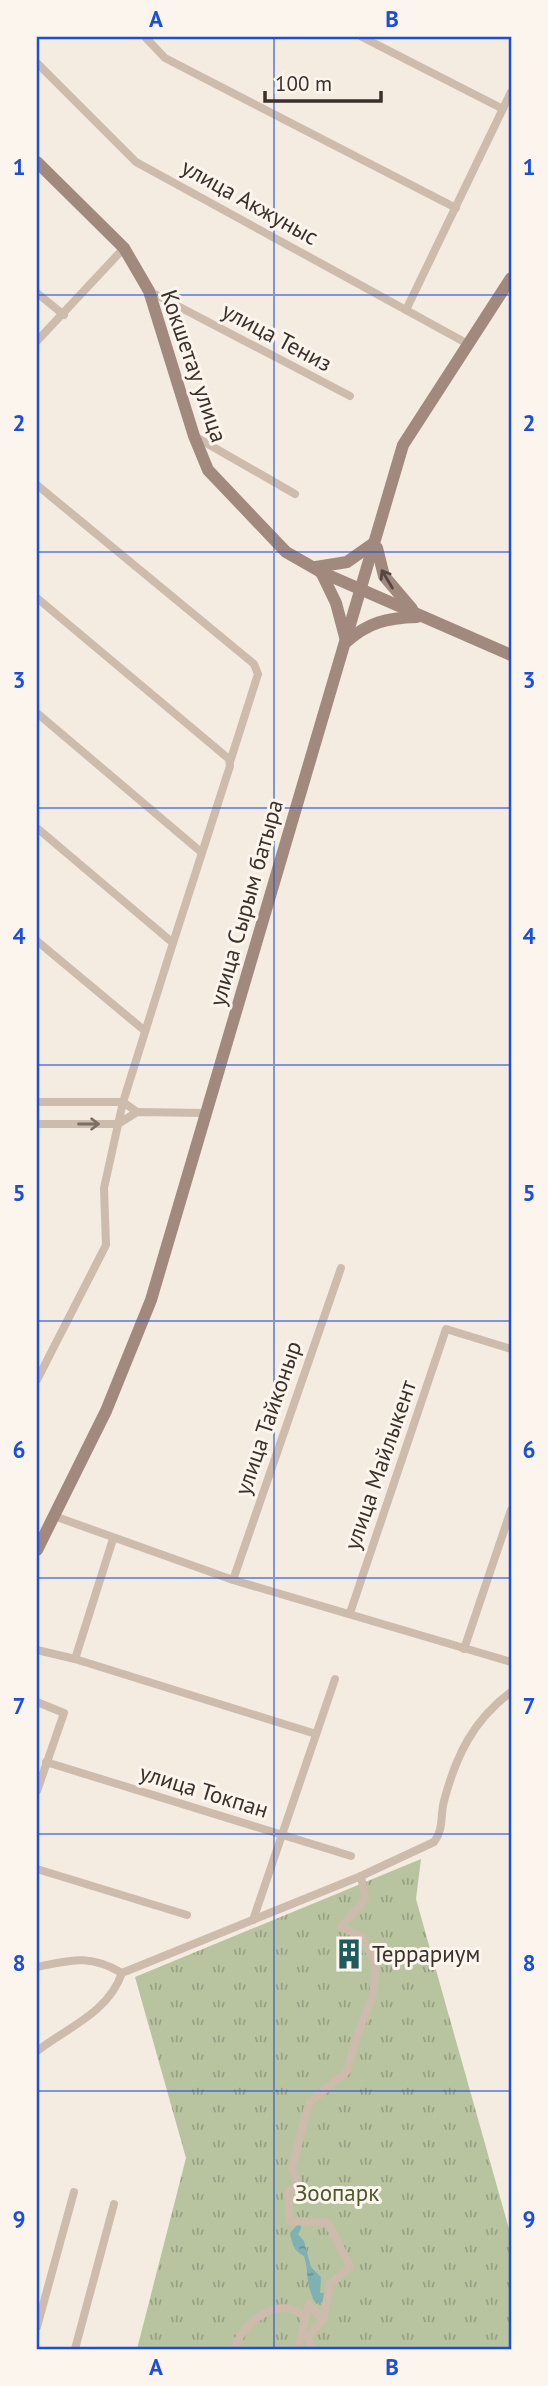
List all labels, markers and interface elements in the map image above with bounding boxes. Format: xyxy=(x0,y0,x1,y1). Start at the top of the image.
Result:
text: A xyxy=(149,4,163,33)
text: B xyxy=(385,4,399,33)
scale bar xyxy=(265,60,380,104)
text: 100 m xyxy=(275,70,332,97)
text: 1 xyxy=(12,152,26,181)
street label: улица Акжуныс xyxy=(177,152,324,251)
text: 1 xyxy=(522,152,536,181)
street label: Кокшетау улица xyxy=(155,286,234,446)
street label: улица Тениз xyxy=(217,295,337,378)
text: 2 xyxy=(12,408,26,437)
text: 2 xyxy=(522,408,536,437)
one-way arrow xyxy=(380,569,394,589)
text: 3 xyxy=(12,665,26,694)
text: 3 xyxy=(522,665,536,694)
street label: улица Сырым батыра xyxy=(202,796,289,1009)
text: 4 xyxy=(12,921,26,950)
text: 4 xyxy=(522,921,536,950)
one-way arrow xyxy=(77,1117,100,1131)
text: 5 xyxy=(12,1178,26,1207)
text: 5 xyxy=(522,1178,536,1207)
street label: улица Тайконыр xyxy=(228,1337,307,1499)
street label: улица Майлыкент xyxy=(337,1375,422,1554)
text: 6 xyxy=(12,1435,26,1464)
text: 6 xyxy=(522,1435,536,1464)
text: 7 xyxy=(12,1691,26,1720)
text: 7 xyxy=(522,1691,536,1720)
street label: улица Токпан xyxy=(136,1757,272,1824)
building icon: Террариум xyxy=(332,1937,366,1971)
place label: Террариум xyxy=(372,1939,480,1968)
text: 8 xyxy=(12,1948,26,1977)
text: 8 xyxy=(522,1948,536,1977)
park label: Зоопарк xyxy=(295,2178,379,2207)
text: 9 xyxy=(12,2204,26,2233)
text: 9 xyxy=(522,2204,536,2233)
text: A xyxy=(149,2352,163,2381)
text: B xyxy=(385,2352,399,2381)

